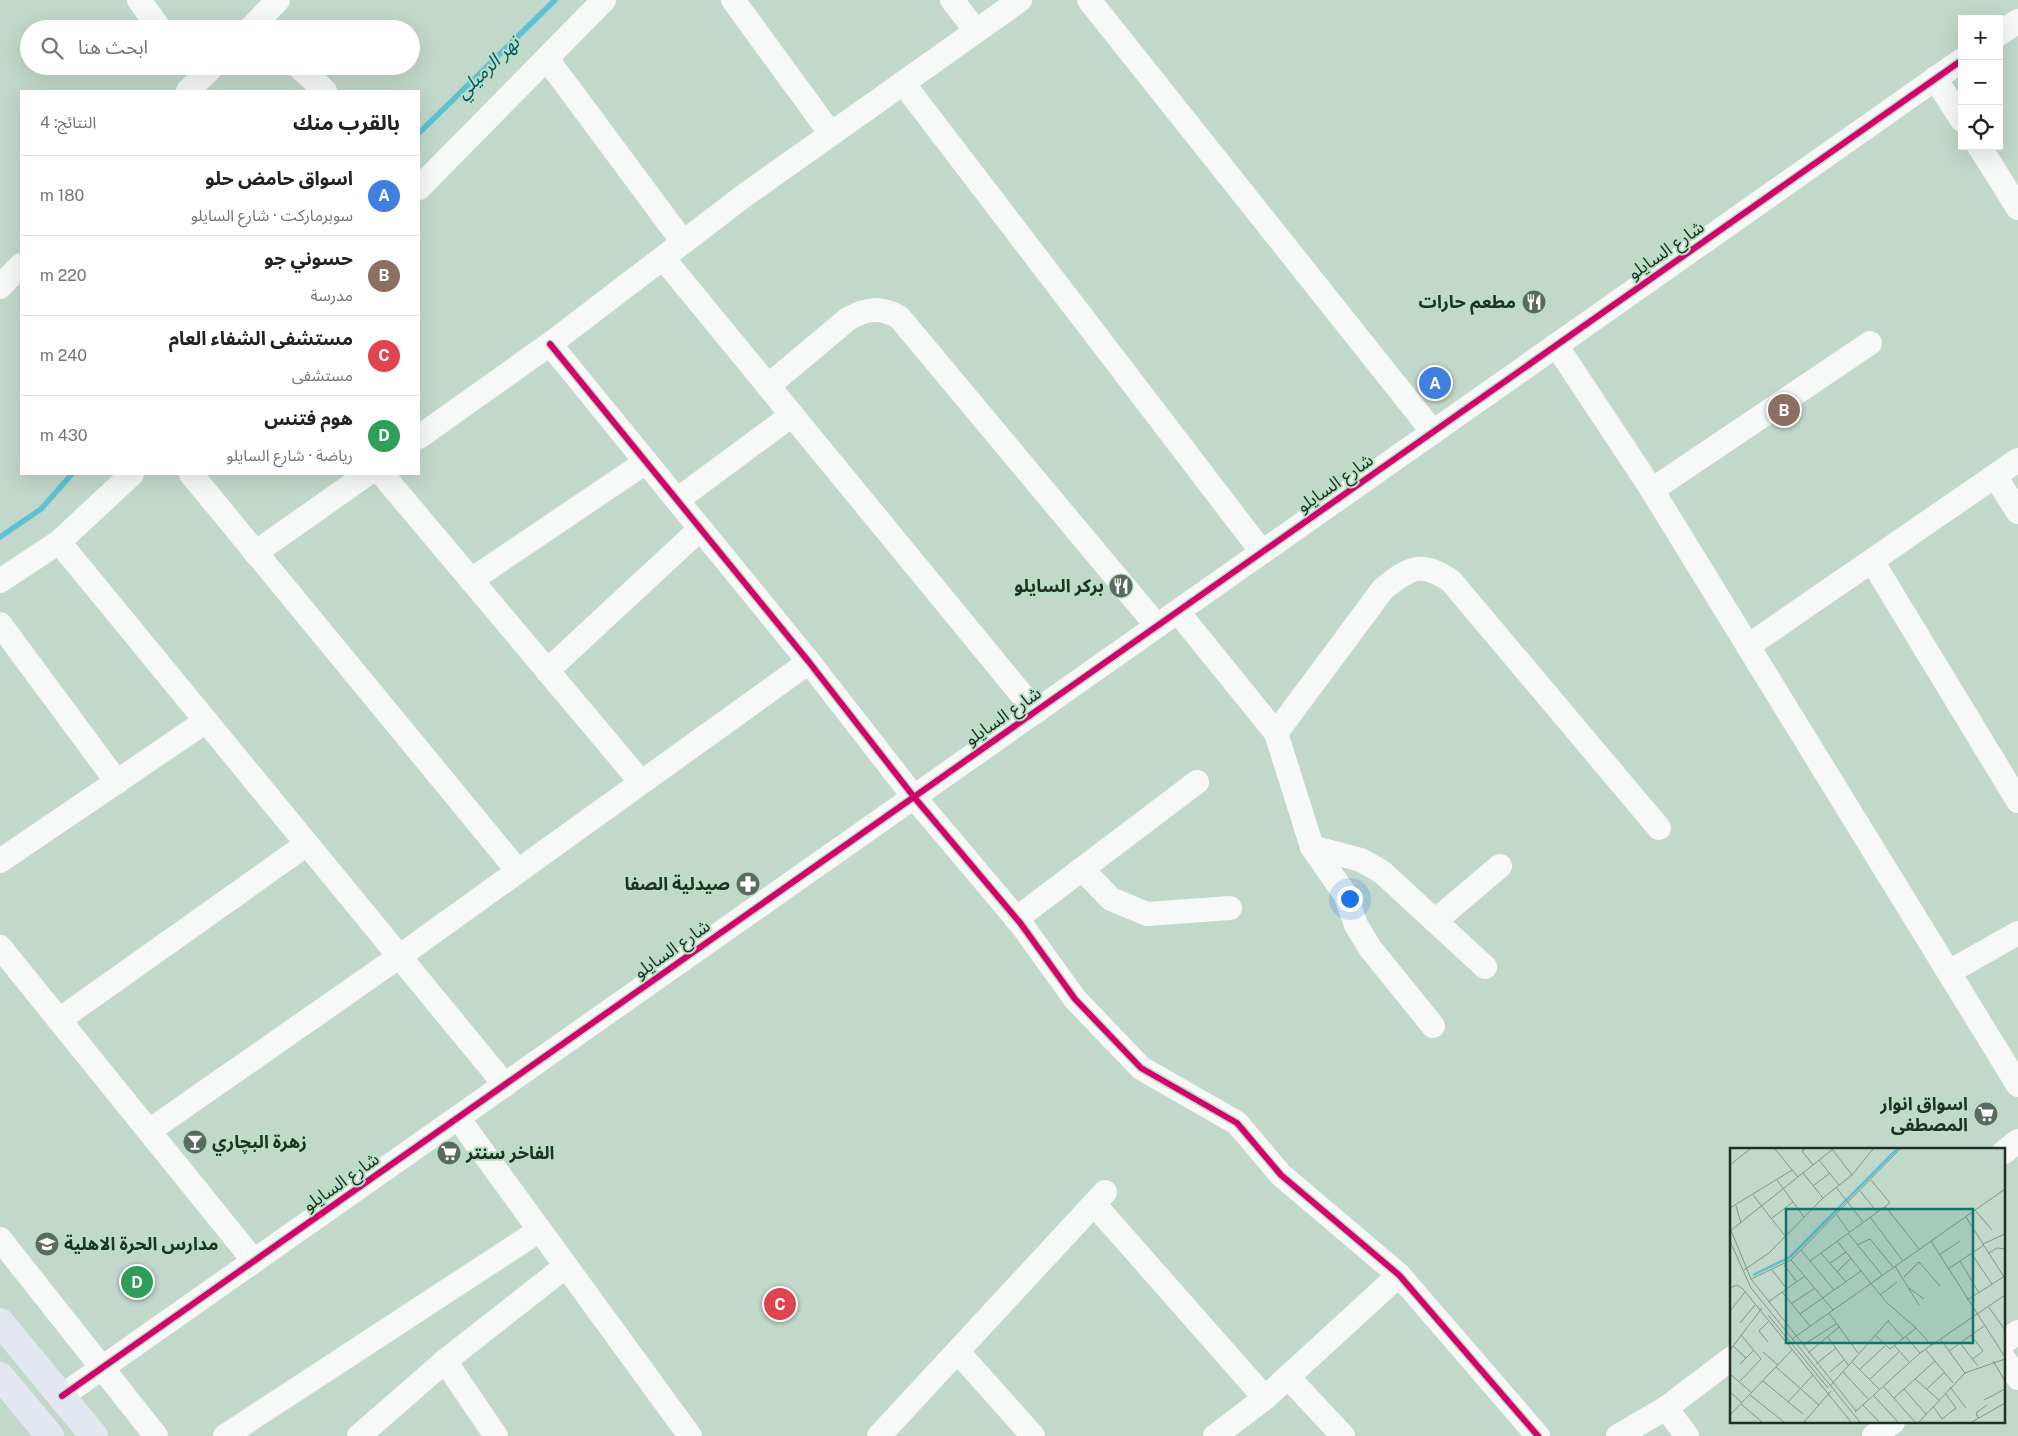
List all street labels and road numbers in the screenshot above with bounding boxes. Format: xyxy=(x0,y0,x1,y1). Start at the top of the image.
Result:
street label: شارع السايلو xyxy=(1624,216,1710,287)
street label: شارع السايلو xyxy=(1293,449,1379,520)
street label: شارع السايلو xyxy=(961,682,1047,753)
street label: شارع السايلو xyxy=(630,915,716,986)
street label: شارع السايلو xyxy=(299,1148,385,1219)

